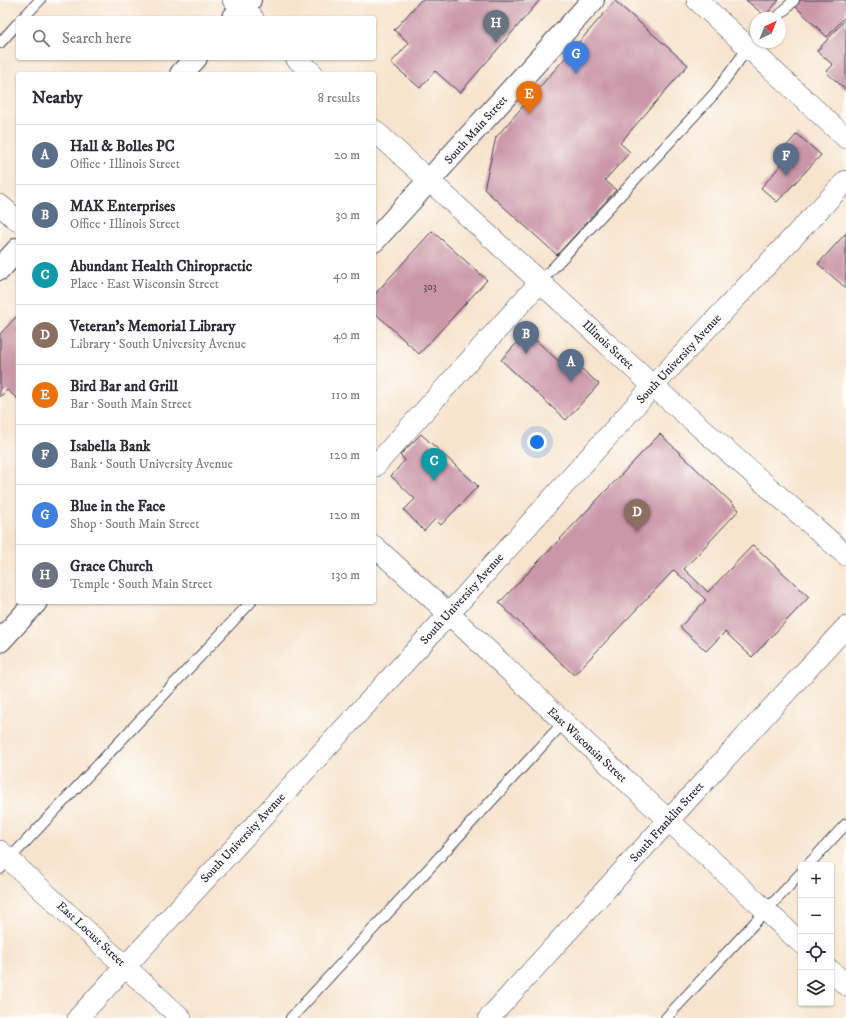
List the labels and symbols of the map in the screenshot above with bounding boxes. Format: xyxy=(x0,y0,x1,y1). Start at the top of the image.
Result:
pin: H xyxy=(483,10,509,43)
north arrow xyxy=(750,12,786,48)
pin: G xyxy=(563,41,589,74)
pin: E xyxy=(516,81,542,114)
street label: South Main Street xyxy=(441,93,511,167)
pin: F xyxy=(773,143,799,176)
house number: 303 xyxy=(424,281,437,293)
street label: South University Avenue xyxy=(633,311,725,407)
street label: Illinois Street xyxy=(579,317,637,373)
pin: B xyxy=(513,321,539,354)
pin: A xyxy=(558,349,584,382)
your location xyxy=(527,432,547,452)
pin: C xyxy=(421,448,447,481)
pin: D xyxy=(624,499,650,532)
street label: South University Avenue xyxy=(417,550,507,648)
street label: East Wisconsin Street xyxy=(544,704,630,786)
street label: South Franklin Street xyxy=(627,779,707,865)
street label: South University Avenue xyxy=(197,790,289,886)
street label: East Locust Street xyxy=(54,898,129,970)

